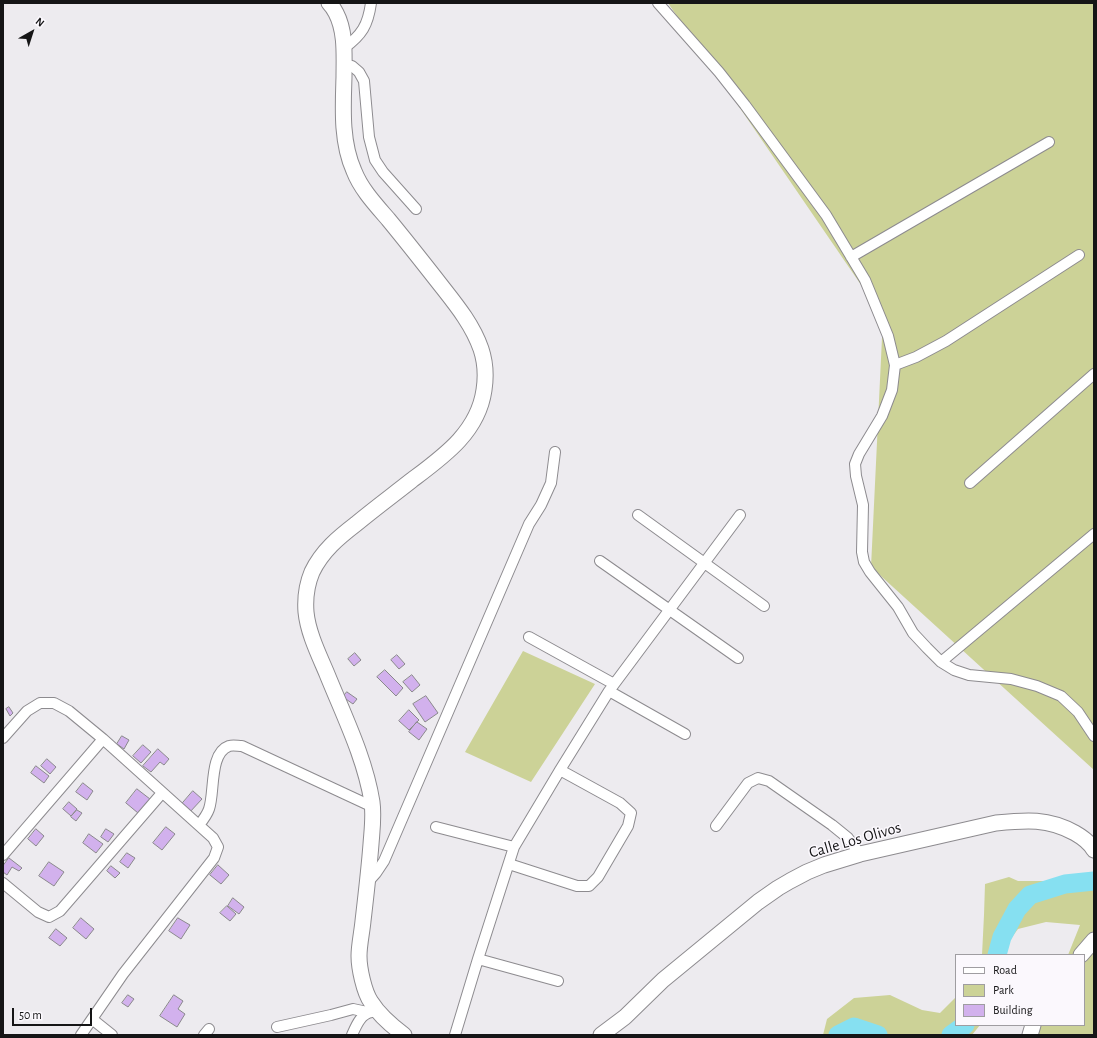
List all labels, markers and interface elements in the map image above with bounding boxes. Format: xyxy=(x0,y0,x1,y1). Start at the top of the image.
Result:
north arrow xyxy=(12,12,52,52)
text: N xyxy=(33,16,46,29)
street label: Calle Los Olivos xyxy=(807,818,903,862)
legend xyxy=(955,954,1085,1026)
text: Road xyxy=(993,964,1017,976)
text: Park xyxy=(993,984,1014,996)
scale bar xyxy=(14,1000,94,1026)
text: Building xyxy=(993,1004,1033,1016)
text: 50 m xyxy=(19,1009,42,1021)

